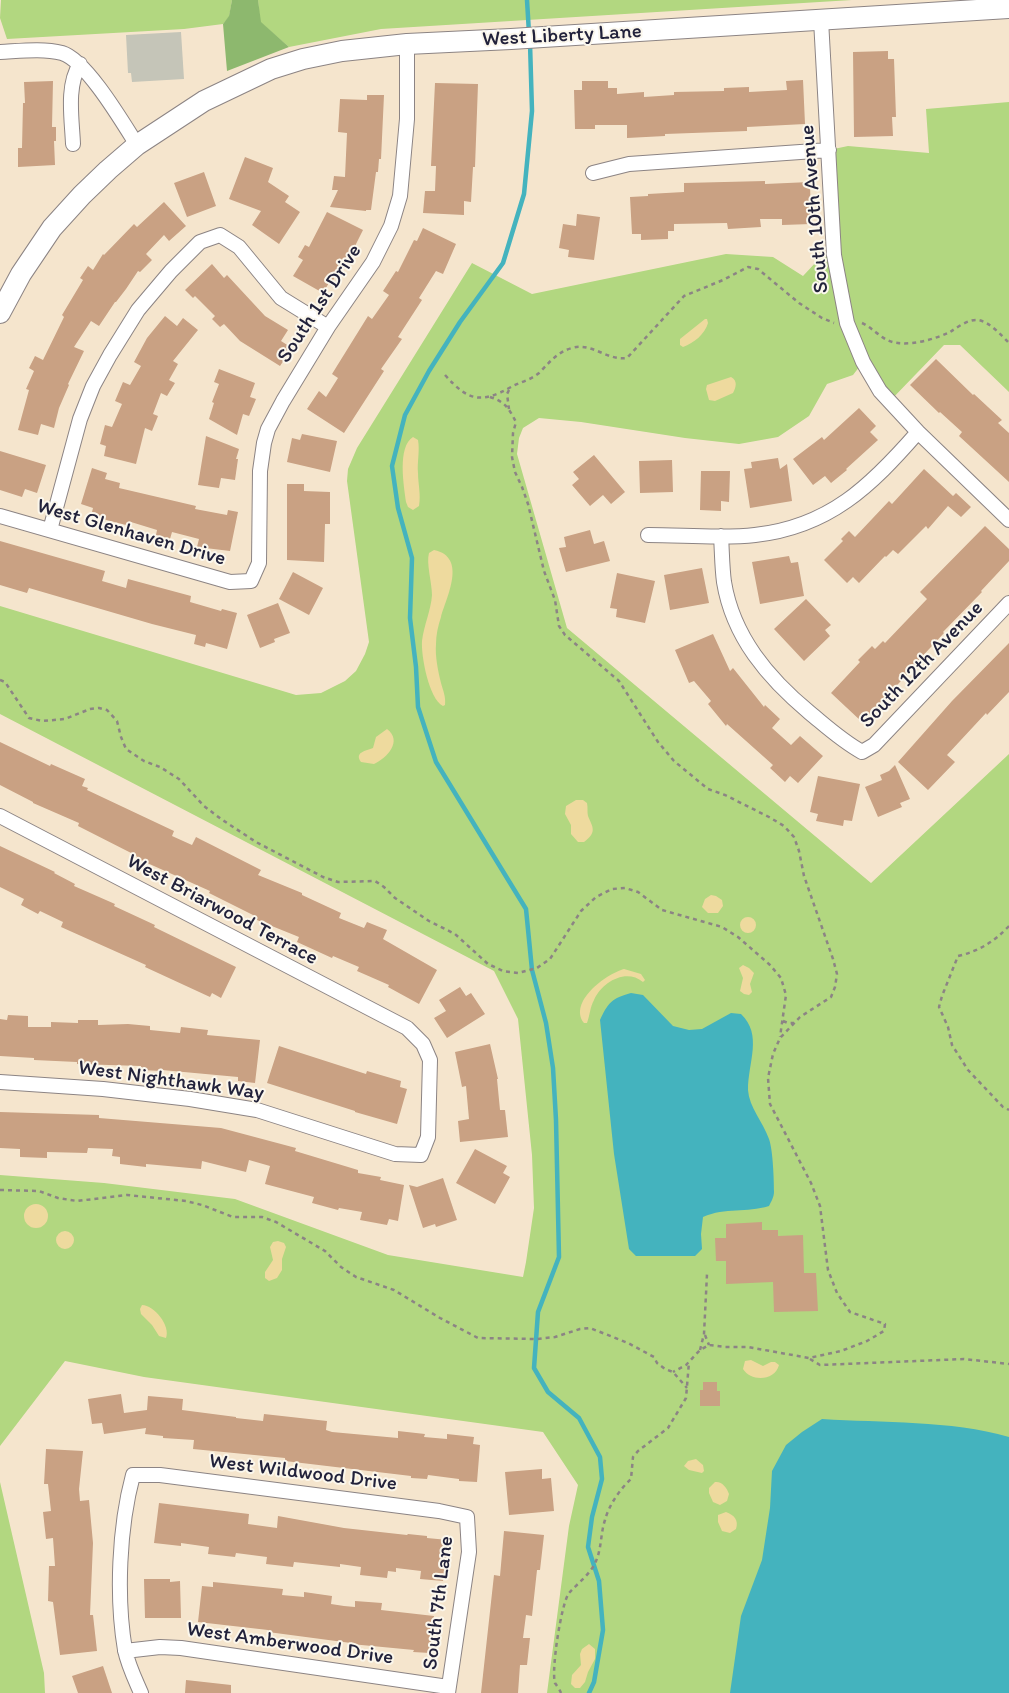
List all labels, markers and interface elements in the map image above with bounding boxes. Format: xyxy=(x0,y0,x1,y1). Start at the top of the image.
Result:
street label: West Liberty Lane xyxy=(482,19,642,53)
street label: South 10th Avenue xyxy=(795,124,835,294)
street label: South 1st Drive xyxy=(272,240,368,368)
street label: West Glenhaven Drive xyxy=(34,494,228,572)
street label: South 12th Avenue xyxy=(855,596,989,734)
street label: West Briarwood Terrace xyxy=(122,849,322,971)
street label: West Nighthawk Way xyxy=(76,1055,266,1107)
street label: West Wildwood Drive xyxy=(208,1449,398,1497)
street label: South 7th Lane xyxy=(418,1535,460,1671)
street label: West Amberwood Drive xyxy=(185,1617,395,1671)

